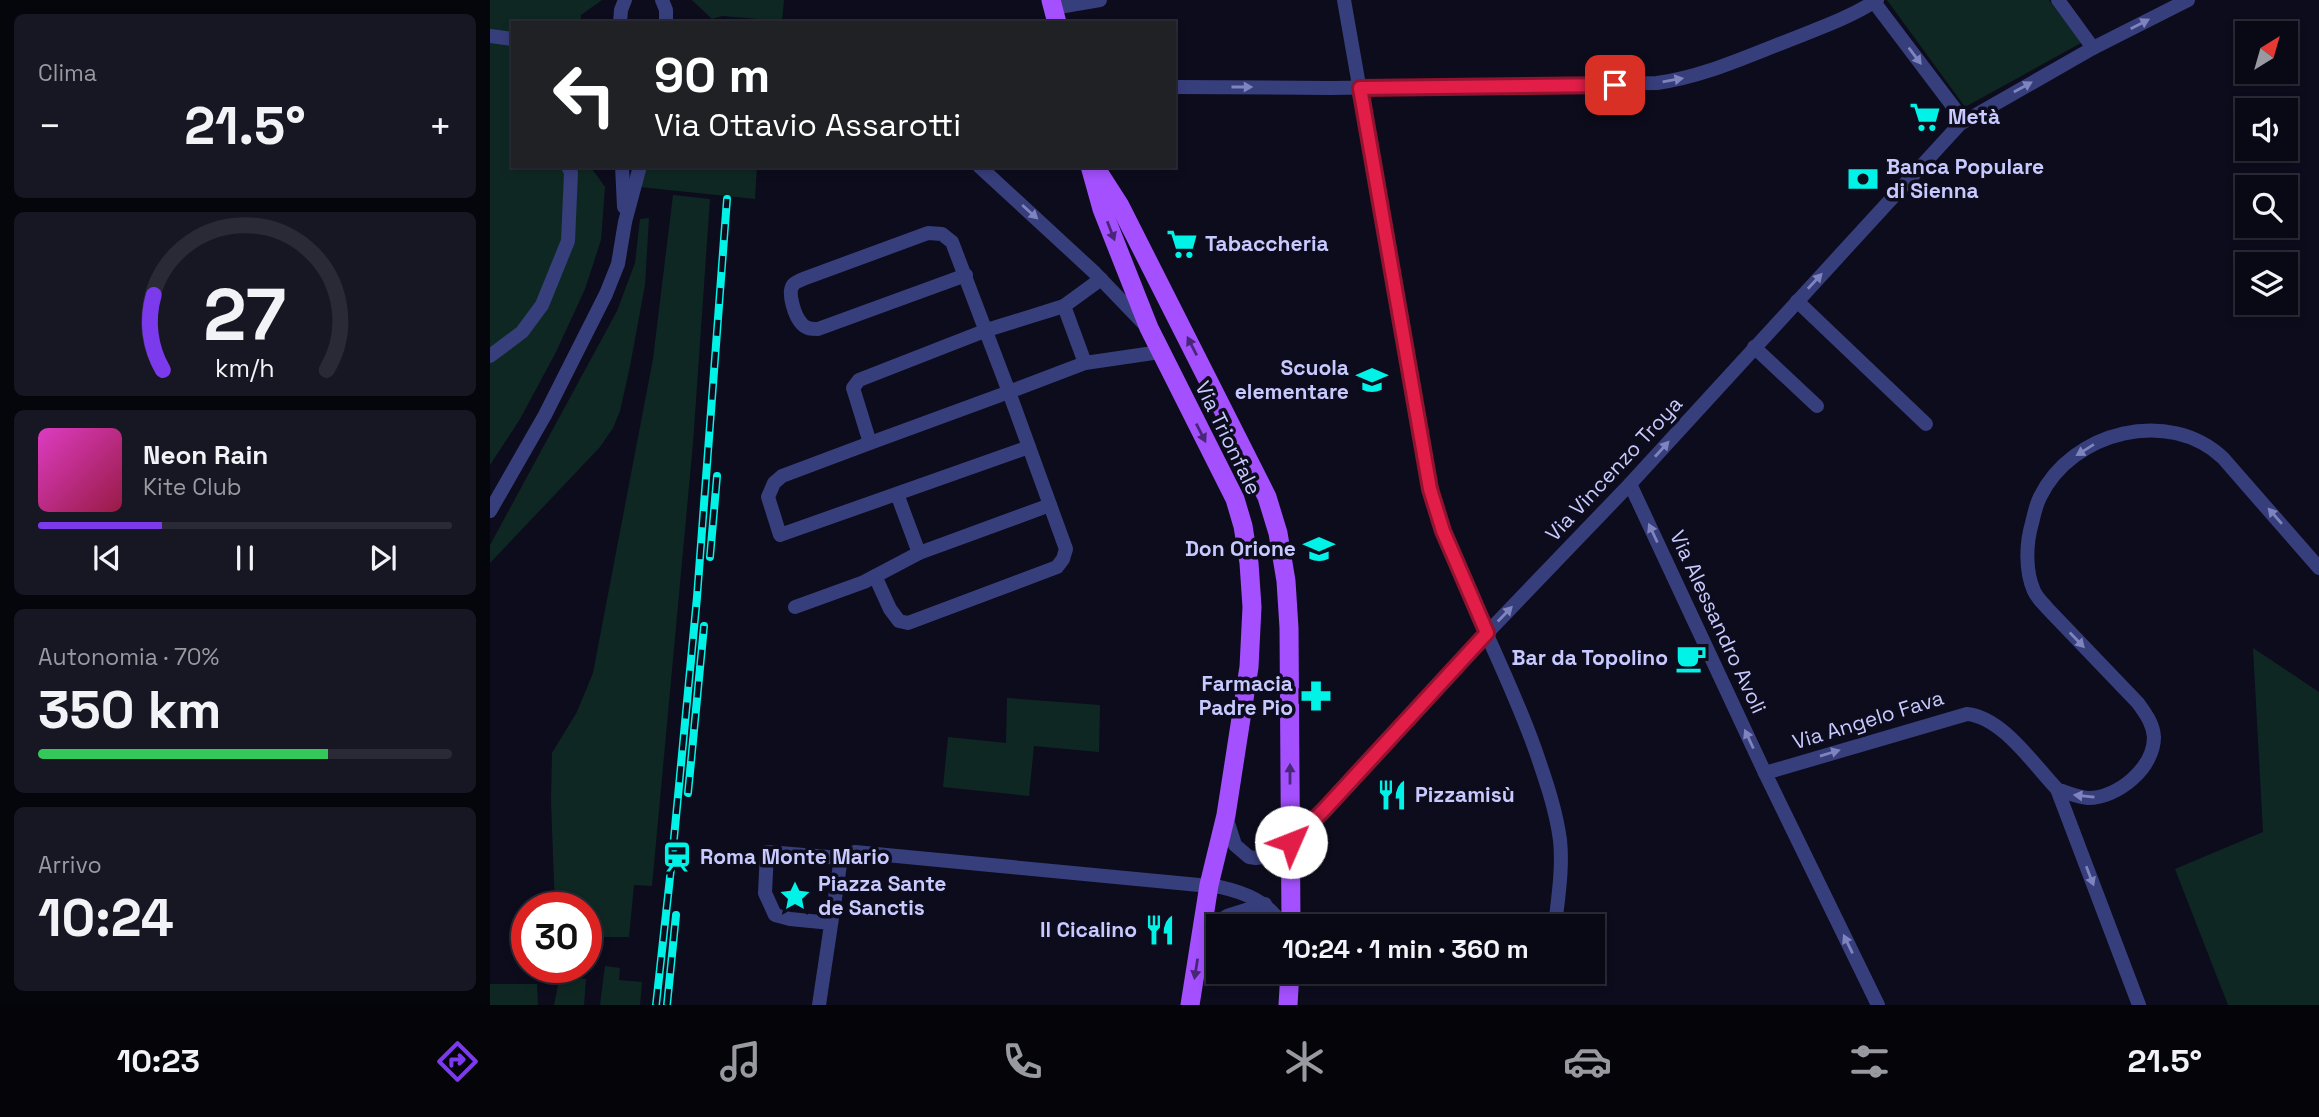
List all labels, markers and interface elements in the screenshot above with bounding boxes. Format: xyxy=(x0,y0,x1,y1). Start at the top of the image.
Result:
one-way arrow xyxy=(2130,19,2150,30)
north arrow xyxy=(2235,21,2298,84)
map controls xyxy=(2235,21,2298,315)
text: 90 m xyxy=(654,44,770,106)
one-way arrow xyxy=(1908,47,1923,65)
icon: left xyxy=(539,49,630,140)
pin xyxy=(1585,55,1645,115)
text: Clima xyxy=(38,58,97,88)
icon: arrive xyxy=(1596,66,1634,104)
one-way arrow xyxy=(1662,74,1684,85)
one-way arrow xyxy=(1232,81,1254,93)
one-way arrow xyxy=(2014,81,2033,93)
text: 21.5° xyxy=(184,93,306,159)
button: sound xyxy=(2235,98,2298,161)
supermarket icon: Metà xyxy=(1908,100,1942,134)
text: − xyxy=(38,102,62,150)
text: + xyxy=(428,102,452,150)
place label: Metà xyxy=(1948,103,2000,130)
text: Via Ottavio Assarotti xyxy=(654,105,961,145)
place label: Banca Populare di Sienna xyxy=(1886,153,2044,204)
bank icon: Banca Populare di Sienna xyxy=(1846,162,1880,196)
button: search xyxy=(2235,175,2298,238)
one-way arrow xyxy=(1021,204,1039,220)
one-way arrow xyxy=(1105,221,1116,242)
supermarket icon: Tabaccheria xyxy=(1165,227,1199,261)
place label: Tabaccheria xyxy=(1205,230,1329,257)
button: layers xyxy=(2235,252,2298,315)
text: 27 xyxy=(204,269,286,362)
one-way arrow xyxy=(1807,272,1823,290)
one-way arrow xyxy=(1186,336,1197,356)
text: km/h xyxy=(215,352,275,384)
place label: Scuola elementare xyxy=(1235,354,1349,405)
school or university icon: Scuola elementare xyxy=(1355,363,1389,397)
street label: Via Trionfale xyxy=(1189,377,1268,499)
street label: Via Vincenzo Troya xyxy=(1539,390,1688,547)
one-way arrow xyxy=(1195,423,1207,443)
text: Neon Rain xyxy=(143,438,268,472)
one-way arrow xyxy=(1654,440,1670,458)
one-way arrow xyxy=(2075,443,2094,456)
text: Kite Club xyxy=(143,472,242,502)
one-way arrow xyxy=(2267,507,2283,525)
one-way arrow xyxy=(1647,523,1659,543)
street label: Via Alessandro Avoli xyxy=(1664,526,1773,718)
school or university icon: Don Orione xyxy=(1302,532,1336,566)
place label: Don Orione xyxy=(1185,535,1296,562)
icon: previous xyxy=(88,539,126,577)
icon: pause xyxy=(226,539,264,577)
icon: next xyxy=(364,539,402,577)
one-way arrow xyxy=(1497,606,1513,623)
one-way arrow xyxy=(2069,631,2086,648)
cafe icon: Bar da Topolino xyxy=(1674,641,1708,675)
text: Autonomia · 70% xyxy=(38,642,219,672)
place label: Bar da Topolino xyxy=(1512,644,1668,671)
place label: Farmacia Padre Pio xyxy=(1199,670,1293,721)
text: 350 km xyxy=(38,677,221,743)
pharmacy icon: Farmacia Padre Pio xyxy=(1299,679,1333,713)
street label: Via Angelo Fava xyxy=(1789,684,1947,755)
one-way arrow xyxy=(1743,729,1755,749)
one-way arrow xyxy=(1820,748,1841,758)
one-way arrow xyxy=(1284,763,1296,785)
restaurant icon: Pizzamisù xyxy=(1375,778,1409,812)
place label: Pizzamisù xyxy=(1415,781,1515,808)
one-way arrow xyxy=(2073,790,2095,801)
position arrow xyxy=(1254,805,1328,879)
station icon: Roma Monte Mario xyxy=(660,840,694,874)
place label: Roma Monte Mario xyxy=(700,843,890,870)
text: Arrivo xyxy=(38,850,102,880)
one-way arrow xyxy=(2084,865,2095,886)
place label: Piazza Sante de Sanctis xyxy=(818,870,946,921)
place icon: Piazza Sante de Sanctis xyxy=(778,879,812,913)
text: 10:24 xyxy=(38,885,174,951)
speed limit sign: 30 xyxy=(511,892,602,983)
restaurant icon: Il Cicalino xyxy=(1143,913,1177,947)
place label: Il Cicalino xyxy=(1040,916,1137,943)
text: 10:24 · 1 min · 360 m xyxy=(1282,932,1529,966)
one-way arrow xyxy=(1842,934,1854,954)
one-way arrow xyxy=(1190,959,1201,981)
icon: directions xyxy=(433,1037,482,1086)
icon: music xyxy=(716,1037,765,1086)
icon: phone xyxy=(998,1037,1047,1086)
icon: climate xyxy=(1280,1037,1329,1086)
icon: car xyxy=(1563,1037,1612,1086)
icon: filters xyxy=(1845,1037,1894,1086)
text: 10:23 xyxy=(117,1041,200,1081)
text: 21.5° xyxy=(2127,1041,2202,1081)

